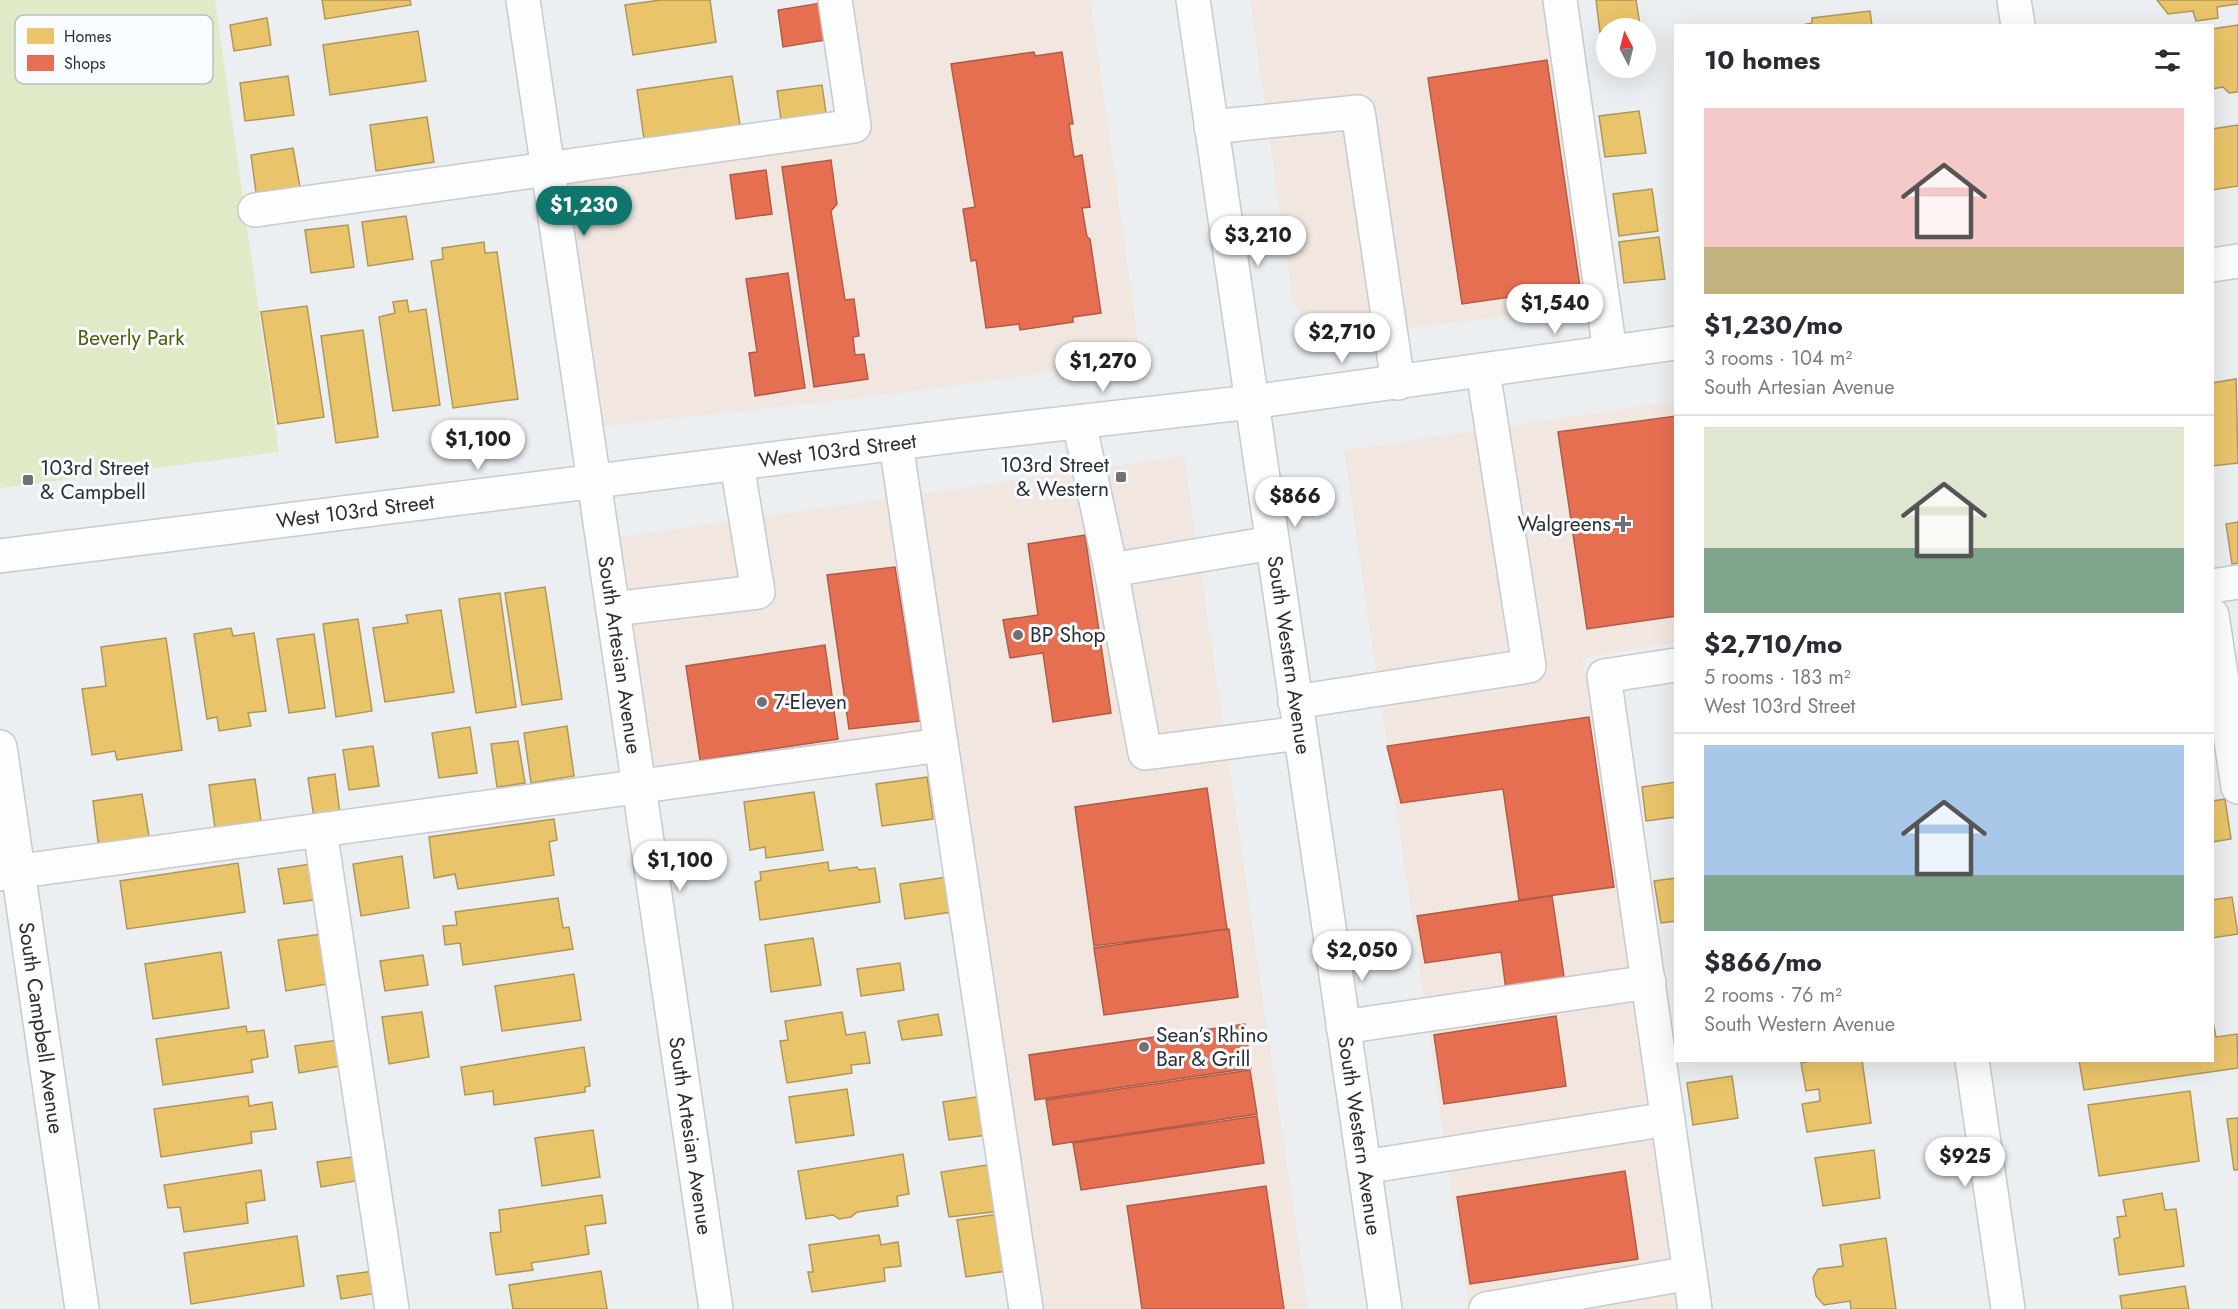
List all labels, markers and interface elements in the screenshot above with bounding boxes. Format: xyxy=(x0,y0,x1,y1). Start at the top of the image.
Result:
legend xyxy=(15,15,213,84)
north arrow xyxy=(1596,18,1656,78)
map controls xyxy=(1596,18,1656,78)
text: Homes xyxy=(64,25,111,48)
text: 10 homes xyxy=(1704,41,1820,79)
icon: filters xyxy=(2151,44,2184,77)
text: Shops xyxy=(64,52,105,75)
icon: home xyxy=(1890,147,1998,255)
pin: $1,230 xyxy=(535,186,633,237)
text: $1,230 xyxy=(550,191,618,220)
pin: $3,210 xyxy=(1209,216,1307,267)
text: $3,210 xyxy=(1224,221,1292,250)
pin: $1,540 xyxy=(1506,284,1604,335)
text: $1,540 xyxy=(1520,289,1590,318)
text: $1,230/mo xyxy=(1704,306,1843,344)
pin: $2,710 xyxy=(1293,313,1391,364)
text: $2,710 xyxy=(1308,318,1376,347)
park label: Beverly Park xyxy=(78,323,185,353)
pin: $1,270 xyxy=(1054,342,1152,393)
text: 3 rooms · 104 m² xyxy=(1704,344,1852,373)
text: $1,270 xyxy=(1069,347,1137,376)
text: South Artesian Avenue xyxy=(1704,373,1895,402)
pin: $1,100 xyxy=(429,420,527,471)
text: $1,100 xyxy=(445,425,511,454)
street label: West 103rd Street xyxy=(757,426,918,475)
place label: 103rd Street & Western xyxy=(1000,450,1109,504)
place label: 103rd Street & Campbell xyxy=(40,453,149,507)
icon: home xyxy=(1890,466,1998,574)
marker: 103rd Street & Western xyxy=(1114,470,1128,484)
marker: 103rd Street & Campbell xyxy=(21,473,35,487)
pin: $866 xyxy=(1259,477,1331,528)
text: $866 xyxy=(1269,482,1321,511)
street label: West 103rd Street xyxy=(274,487,436,536)
place label: Walgreens xyxy=(1517,509,1611,539)
marker: Walgreens xyxy=(1616,517,1630,531)
street label: South Artesian Avenue xyxy=(590,554,649,756)
street label: South Western Avenue xyxy=(1260,554,1319,757)
place label: BP Shop xyxy=(1030,620,1106,650)
text: $2,710/mo xyxy=(1704,625,1842,663)
marker: BP Shop xyxy=(1011,628,1025,642)
text: 5 rooms · 183 m² xyxy=(1704,663,1851,692)
place label: 7-Eleven xyxy=(774,687,847,717)
text: West 103rd Street xyxy=(1704,692,1855,721)
marker: 7-Eleven xyxy=(755,695,769,709)
icon: home xyxy=(1890,784,1998,892)
pin: $1,100 xyxy=(631,841,729,892)
text: $1,100 xyxy=(647,846,713,875)
street label: South Campbell Avenue xyxy=(11,920,71,1136)
pin: $2,050 xyxy=(1313,931,1411,982)
text: $2,050 xyxy=(1326,936,1398,965)
text: $866/mo xyxy=(1704,943,1822,981)
text: 2 rooms · 76 m² xyxy=(1704,981,1842,1010)
text: South Western Avenue xyxy=(1704,1010,1895,1039)
place label: Sean’s Rhino Bar & Grill xyxy=(1156,1020,1268,1074)
street label: South Artesian Avenue xyxy=(661,1034,720,1237)
street label: South Western Avenue xyxy=(1330,1034,1389,1237)
marker: Sean’s Rhino Bar & Grill xyxy=(1137,1040,1151,1054)
pin: $925 xyxy=(1929,1137,2001,1188)
text: $925 xyxy=(1939,1142,1991,1171)

